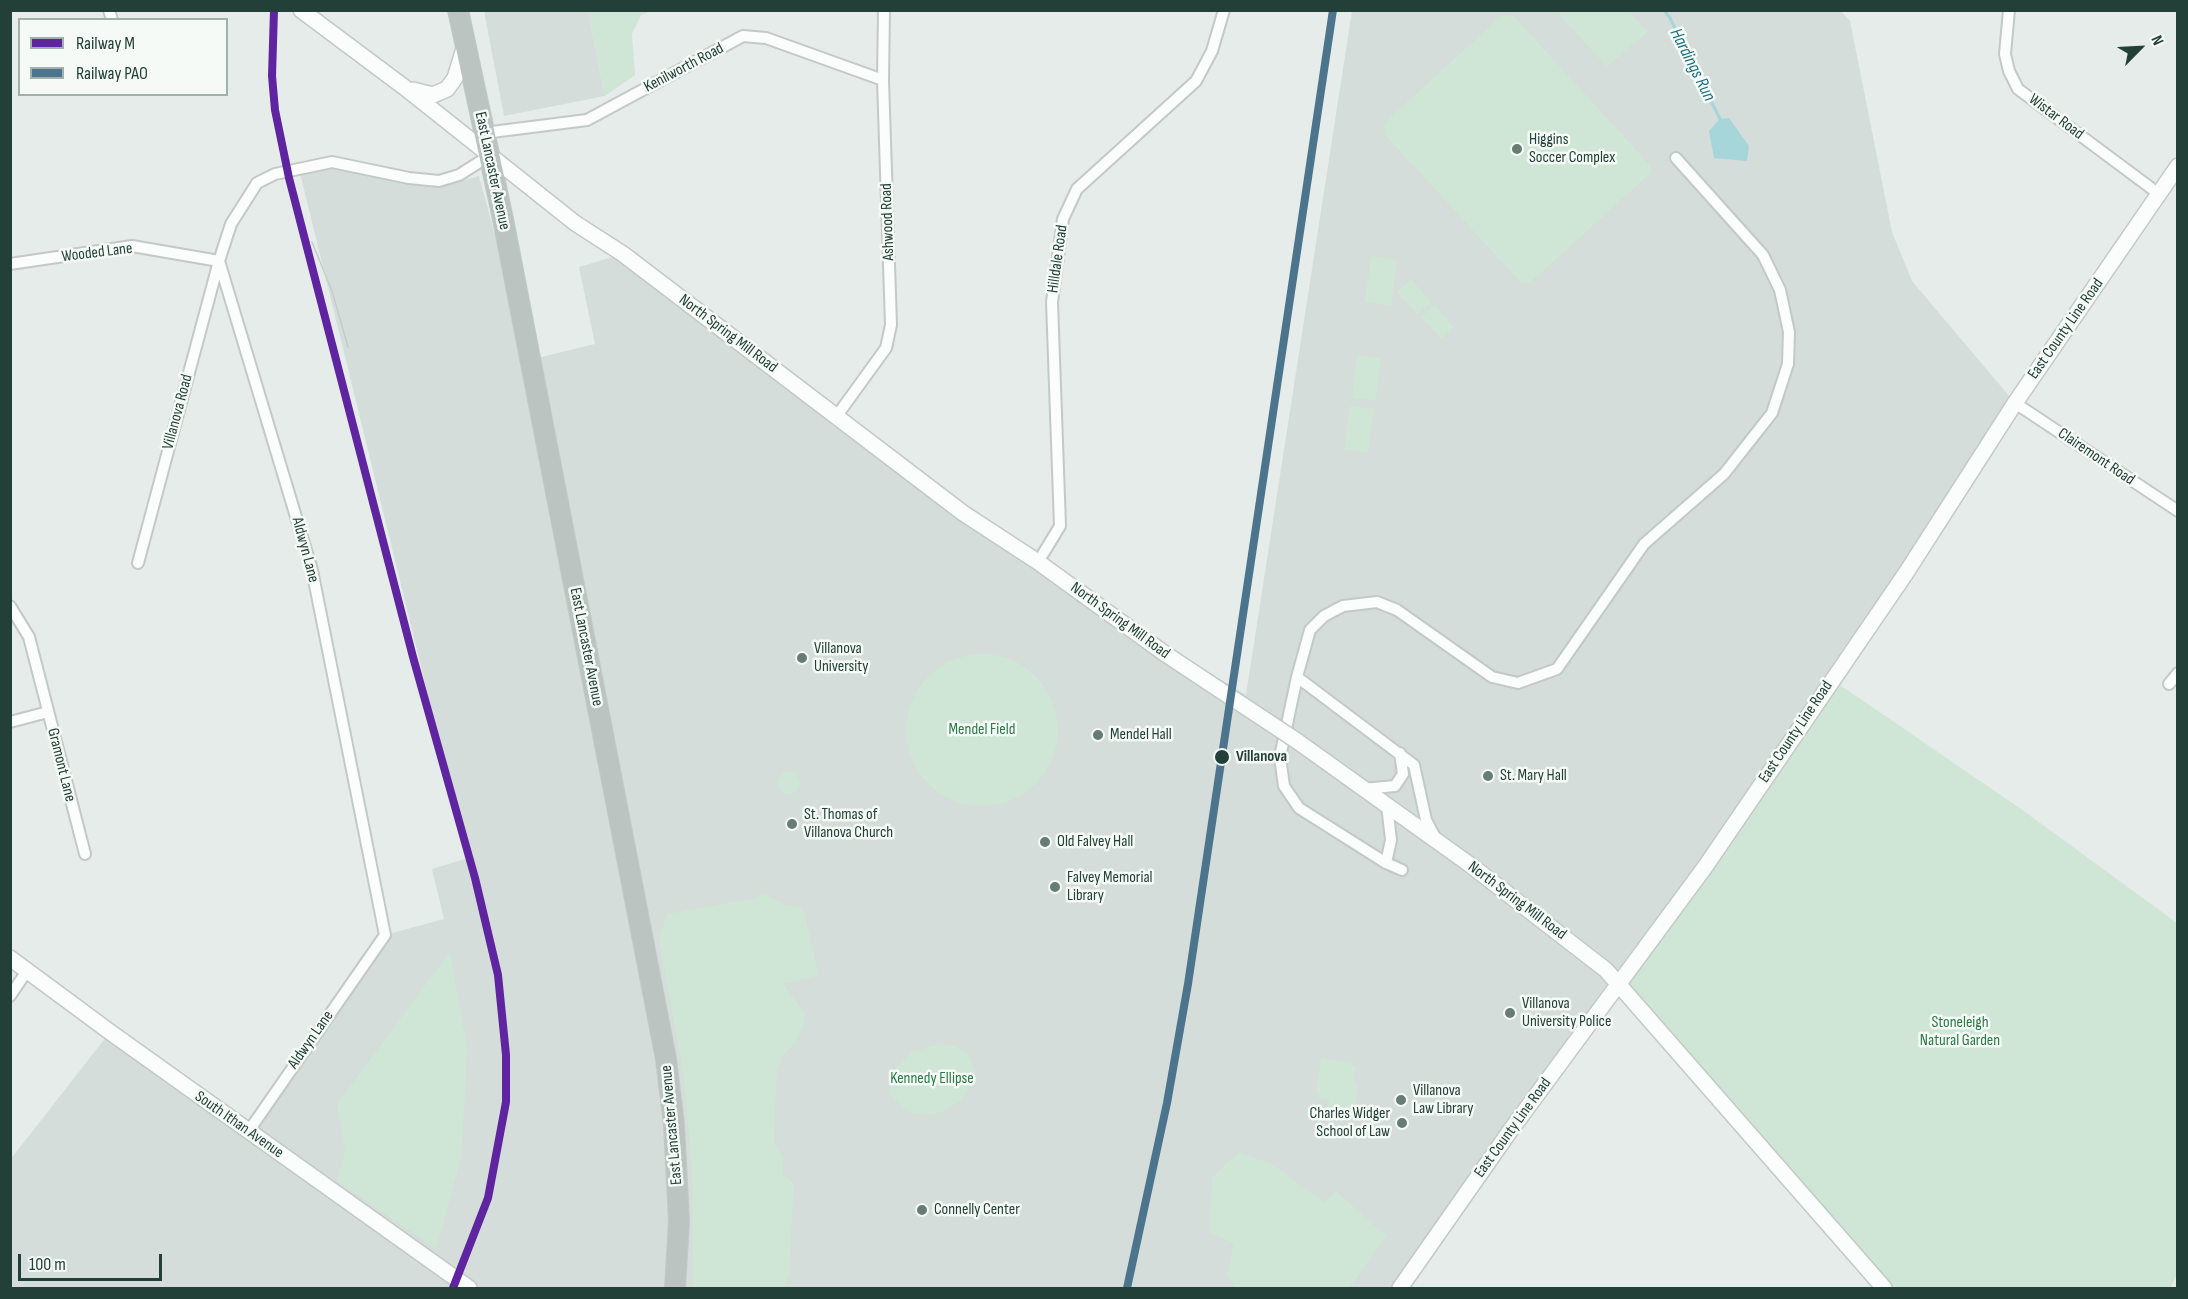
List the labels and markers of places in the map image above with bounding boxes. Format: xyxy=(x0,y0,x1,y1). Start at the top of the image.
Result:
place label: Higgins Soccer Complex xyxy=(1529,130,1615,168)
marker: Higgins Soccer Complex xyxy=(1510,142,1524,156)
place label: Villanova University xyxy=(814,639,868,677)
marker: Villanova University xyxy=(795,651,809,665)
place label: Mendel Hall xyxy=(1110,725,1172,745)
marker: Mendel Hall xyxy=(1091,728,1105,742)
place label: Villanova xyxy=(1236,747,1287,767)
marker: Villanova xyxy=(1213,748,1231,766)
place label: St. Mary Hall xyxy=(1500,766,1567,786)
marker: St. Mary Hall xyxy=(1481,769,1495,783)
place label: St. Thomas of Villanova Church xyxy=(804,805,893,843)
marker: St. Thomas of Villanova Church xyxy=(785,817,799,831)
place label: Old Falvey Hall xyxy=(1057,832,1133,852)
marker: Old Falvey Hall xyxy=(1038,835,1052,849)
place label: Falvey Memorial Library xyxy=(1067,868,1153,906)
marker: Falvey Memorial Library xyxy=(1048,880,1062,894)
place label: Villanova University Police xyxy=(1522,994,1611,1032)
marker: Villanova University Police xyxy=(1503,1006,1517,1020)
place label: Villanova Law Library xyxy=(1413,1081,1473,1119)
marker: Villanova Law Library xyxy=(1394,1093,1408,1107)
place label: Charles Widger School of Law xyxy=(1310,1104,1390,1142)
marker: Charles Widger School of Law xyxy=(1395,1116,1409,1130)
place label: Connelly Center xyxy=(934,1200,1020,1220)
marker: Connelly Center xyxy=(915,1203,929,1217)

